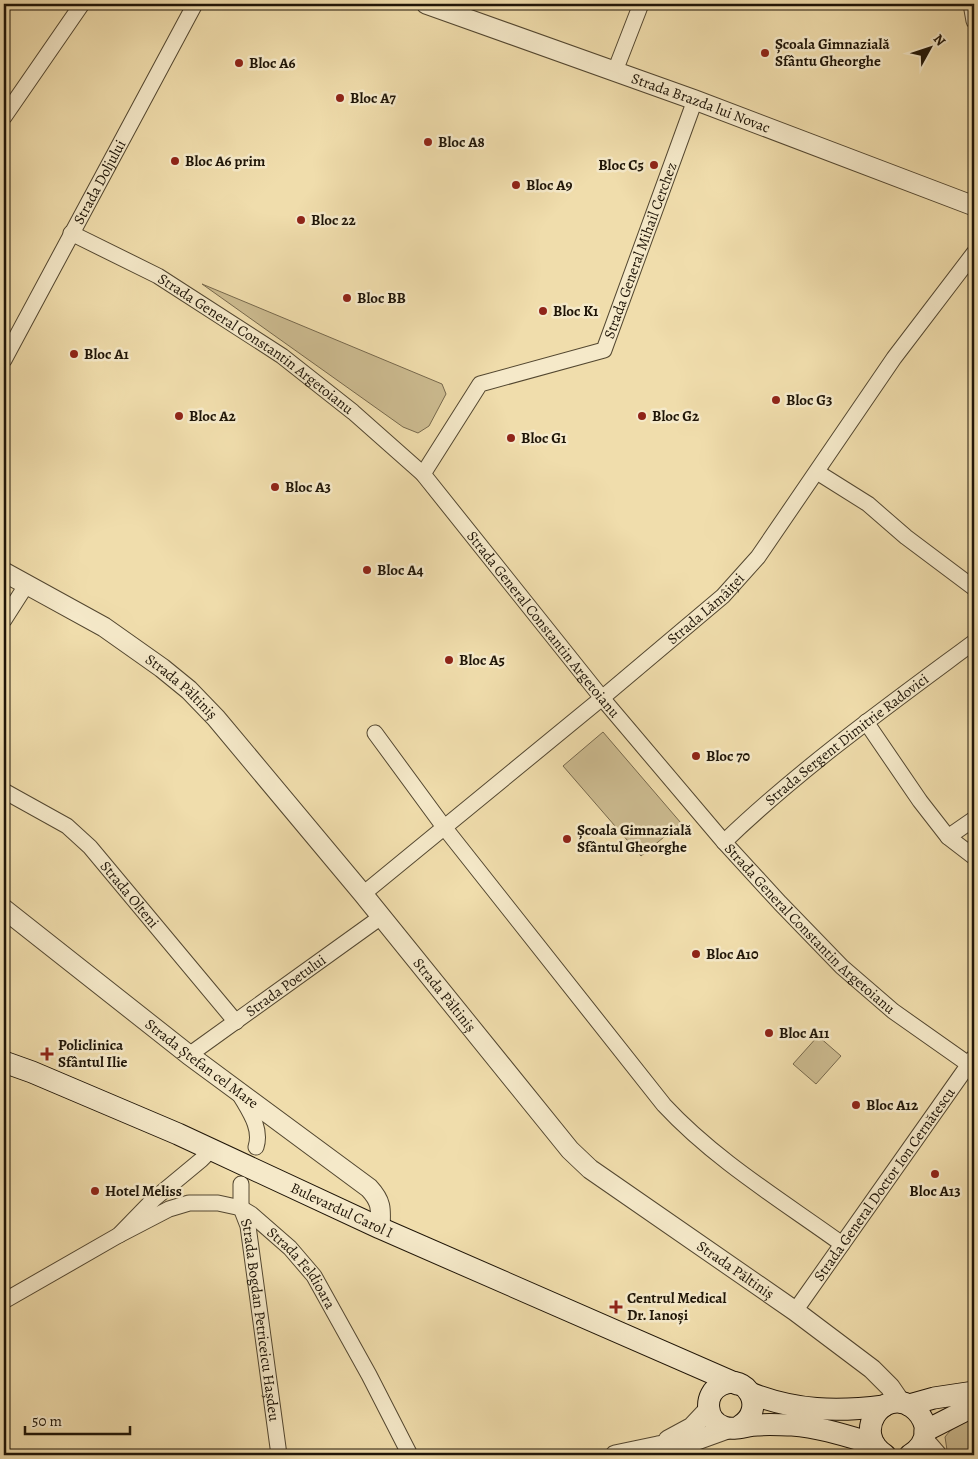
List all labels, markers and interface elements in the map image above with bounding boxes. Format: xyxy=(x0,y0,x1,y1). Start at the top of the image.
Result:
north arrow xyxy=(906,22,956,72)
text: N xyxy=(929,30,950,50)
place label: Școala Gimnazială Sfântu Gheorghe xyxy=(775,34,890,71)
marker: Școala Gimnazială Sfântu Gheorghe xyxy=(759,47,771,59)
place label: Bloc A6 xyxy=(249,53,296,73)
marker: Bloc A6 xyxy=(233,57,245,69)
street label: Strada Brazda lui Novac xyxy=(629,68,773,138)
place label: Bloc A7 xyxy=(350,88,397,108)
marker: Bloc A7 xyxy=(334,92,346,104)
place label: Bloc A8 xyxy=(438,132,485,152)
street label: Strada Doljului xyxy=(69,136,130,228)
marker: Bloc A8 xyxy=(422,136,434,148)
place label: Bloc A6 prim xyxy=(185,151,266,171)
marker: Bloc A6 prim xyxy=(169,155,181,167)
place label: Bloc C5 xyxy=(598,155,644,175)
street label: Strada General Mihail Cerchez xyxy=(599,159,682,342)
marker: Bloc C5 xyxy=(648,159,660,171)
place label: Bloc A9 xyxy=(526,175,573,195)
marker: Bloc A9 xyxy=(510,179,522,191)
place label: Bloc 22 xyxy=(311,210,356,230)
marker: Bloc 22 xyxy=(295,214,307,226)
street label: Strada General Constantin Argetoianu xyxy=(154,269,358,419)
place label: Bloc BB xyxy=(357,288,406,308)
marker: Bloc BB xyxy=(341,292,353,304)
place label: Bloc K1 xyxy=(553,301,599,321)
marker: Bloc K1 xyxy=(537,305,549,317)
place label: Bloc A1 xyxy=(84,344,130,364)
marker: Bloc A1 xyxy=(68,348,80,360)
place label: Bloc G3 xyxy=(786,390,832,410)
marker: Bloc G3 xyxy=(770,394,782,406)
place label: Bloc A2 xyxy=(189,406,237,426)
place label: Bloc G2 xyxy=(652,406,700,426)
marker: Bloc A2 xyxy=(173,410,185,422)
marker: Bloc G2 xyxy=(636,410,648,422)
place label: Bloc G1 xyxy=(521,428,567,448)
marker: Bloc G1 xyxy=(505,432,517,444)
place label: Bloc A3 xyxy=(285,477,331,497)
marker: Bloc A3 xyxy=(269,481,281,493)
street label: Strada General Constantin Argetoianu xyxy=(462,527,625,723)
place label: Bloc A4 xyxy=(377,560,424,580)
marker: Bloc A4 xyxy=(361,564,373,576)
street label: Strada Lămâiței xyxy=(663,569,749,649)
street label: Strada Păltiniș xyxy=(141,649,222,724)
place label: Bloc A5 xyxy=(459,650,505,670)
marker: Bloc A5 xyxy=(443,654,455,666)
street label: Strada Sergent Dimitrie Radovici xyxy=(761,669,933,810)
place label: Bloc 70 xyxy=(706,746,751,766)
marker: Bloc 70 xyxy=(690,750,702,762)
place label: Școala Gimnazială Sfântul Gheorghe xyxy=(577,820,692,857)
marker: Școala Gimnazială Sfântul Gheorghe xyxy=(561,833,573,845)
street label: Strada General Constantin Argetoianu xyxy=(720,839,900,1019)
street label: Strada Olteni xyxy=(96,857,163,932)
place label: Bloc A10 xyxy=(706,944,759,964)
marker: Bloc A10 xyxy=(690,948,702,960)
street label: Strada Poetului xyxy=(241,950,330,1021)
street label: Strada Păltiniș xyxy=(409,954,481,1036)
street label: Strada Ștefan cel Mare xyxy=(141,1014,263,1113)
place label: Bloc A11 xyxy=(779,1023,830,1043)
marker: Bloc A11 xyxy=(763,1027,775,1039)
place label: Policlinica Sfântul Ilie xyxy=(58,1035,128,1072)
marker: Policlinica Sfântul Ilie xyxy=(40,1047,54,1061)
street label: Strada General Doctor Ion Cernătescu xyxy=(809,1083,960,1285)
place label: Bloc A12 xyxy=(866,1095,919,1115)
marker: Bloc A12 xyxy=(850,1099,862,1111)
marker: Bloc A13 xyxy=(929,1168,941,1180)
street label: Bulevardul Carol I xyxy=(287,1178,396,1242)
place label: Hotel Meliss xyxy=(105,1181,182,1201)
place label: Bloc A13 xyxy=(909,1181,961,1201)
marker: Hotel Meliss xyxy=(89,1185,101,1197)
street label: Strada Bogdan Petriceicu Hașdeu xyxy=(236,1215,284,1423)
street label: Strada Feldioara xyxy=(263,1222,340,1312)
street label: Strada Păltiniș xyxy=(693,1236,778,1304)
place label: Centrul Medical Dr. Ianoși xyxy=(627,1288,727,1325)
marker: Centrul Medical Dr. Ianoși xyxy=(609,1300,623,1314)
scale bar xyxy=(25,1404,130,1436)
text: 50 m xyxy=(32,1411,62,1431)

